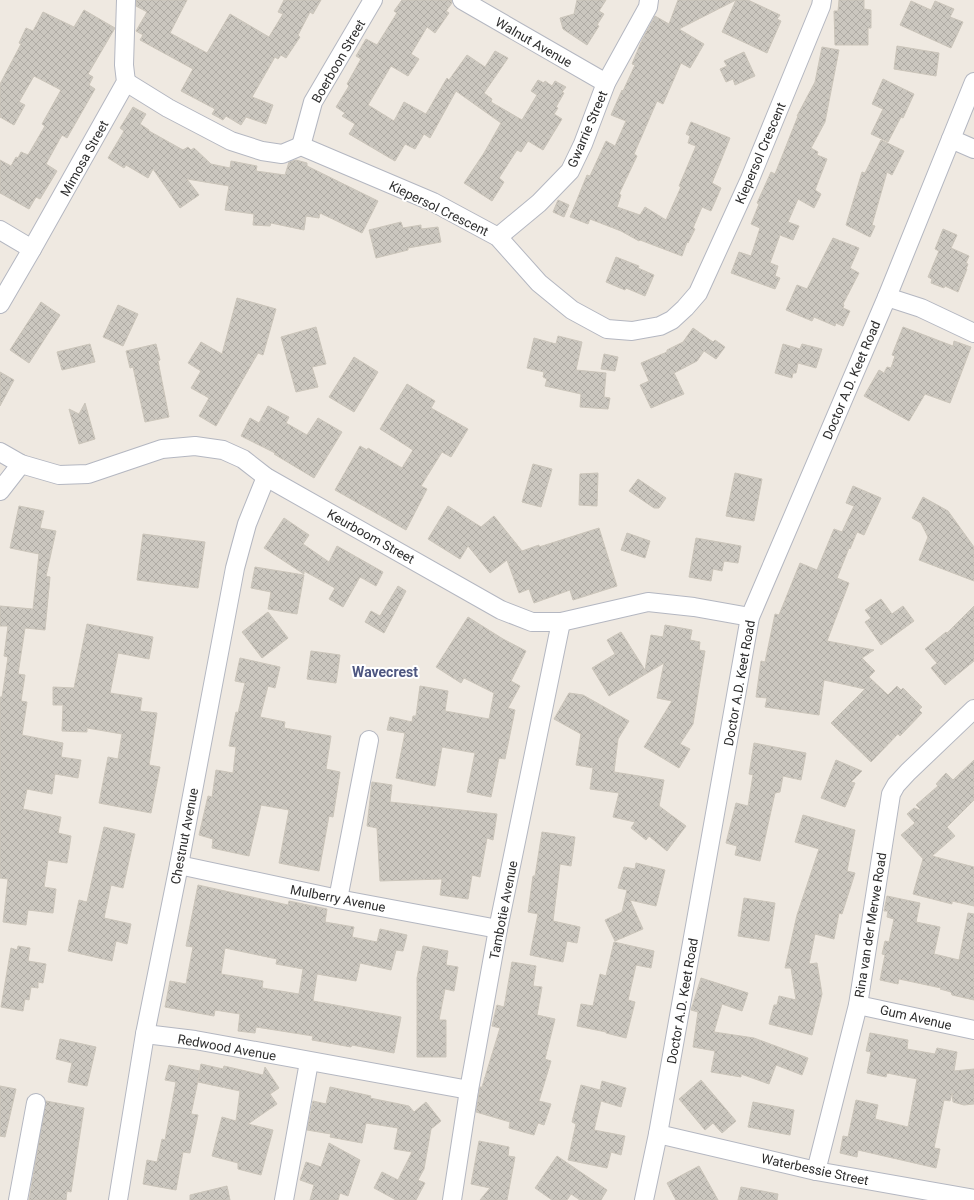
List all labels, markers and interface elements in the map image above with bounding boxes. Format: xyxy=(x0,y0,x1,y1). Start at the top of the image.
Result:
street label: Walnut Avenue xyxy=(493,14,575,70)
street label: Boerboon Street xyxy=(309,17,368,106)
street label: Gwarrie Street xyxy=(565,88,610,170)
street label: Kiepersol Crescent xyxy=(732,100,789,206)
street label: Mimosa Street xyxy=(57,118,112,199)
street label: Kiepersol Crescent xyxy=(387,178,491,239)
street label: Doctor A.D. Keet Road xyxy=(820,319,883,442)
street label: Keurboom Street xyxy=(324,506,417,567)
street label: Doctor A.D. Keet Road xyxy=(721,619,758,747)
district label: Wavecrest xyxy=(352,664,418,680)
street label: Chestnut Avenue xyxy=(168,787,201,886)
street label: Rina van der Merwe Road xyxy=(852,851,889,999)
street label: Tambotie Avenue xyxy=(487,859,520,961)
street label: Mulberry Avenue xyxy=(289,882,387,915)
street label: Doctor A.D. Keet Road xyxy=(664,937,701,1065)
street label: Gum Avenue xyxy=(879,1002,953,1033)
street label: Redwood Avenue xyxy=(176,1031,278,1064)
street label: Waterbessie Street xyxy=(760,1151,870,1188)

